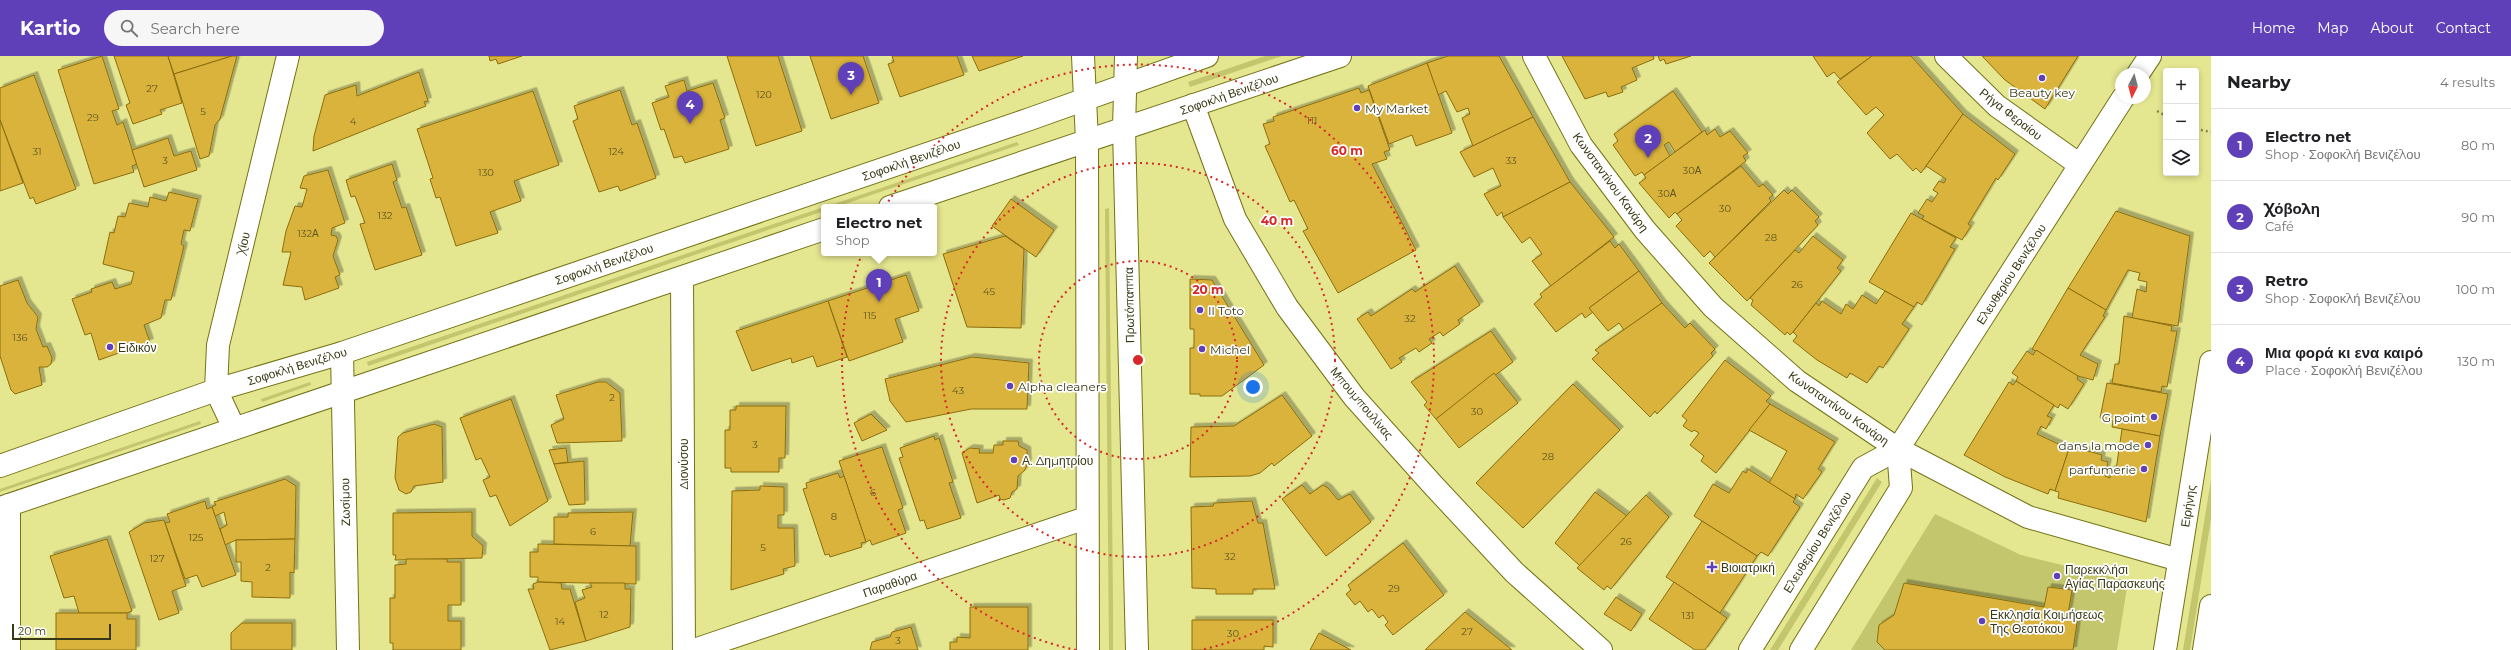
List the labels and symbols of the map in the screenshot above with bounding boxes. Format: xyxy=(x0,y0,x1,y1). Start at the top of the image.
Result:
pin: 3 xyxy=(838,62,864,95)
north arrow xyxy=(2115,68,2151,104)
street label: Σοφοκλή Βενιζέλου xyxy=(1178,70,1280,118)
marker: Beauty key xyxy=(2037,73,2047,83)
house number: 27 xyxy=(146,82,158,95)
street label: Ρήγα Φεραίου xyxy=(1977,85,2045,143)
place label: Beauty key xyxy=(2009,85,2075,100)
house number: 120 xyxy=(756,88,772,101)
pin: 4 xyxy=(677,91,703,124)
place label: My Market xyxy=(1365,101,1429,116)
marker: My Market xyxy=(1352,103,1362,113)
house number: 5 xyxy=(200,105,206,118)
house number: 29 xyxy=(87,111,99,124)
house number: 111 xyxy=(1307,114,1317,127)
house number: 4 xyxy=(350,115,357,128)
pin: 2 xyxy=(1635,125,1661,158)
street label: Κωνσταντίνου Κανάρη xyxy=(1570,129,1652,235)
street label: Σοφοκλή Βενιζέλου xyxy=(860,136,962,184)
text: 60 m xyxy=(1331,143,1363,158)
house number: 31 xyxy=(32,145,42,158)
house number: 124 xyxy=(608,145,624,158)
house number: 3 xyxy=(162,154,168,167)
house number: 33 xyxy=(1505,154,1517,167)
house number: 30Α xyxy=(1683,164,1702,177)
house number: 130 xyxy=(478,166,494,179)
house number: 30Α xyxy=(1658,187,1677,200)
house number: 30 xyxy=(1719,202,1732,215)
house number: 132 xyxy=(378,209,393,222)
text: 40 m xyxy=(1261,213,1293,228)
street label: Ελευθερίου Βενιζέλου xyxy=(1973,221,2049,327)
house number: 132Α xyxy=(297,227,319,240)
street label: Χίου xyxy=(232,230,253,258)
house number: 28 xyxy=(1765,231,1777,244)
street label: Σοφοκλή Βενιζέλου xyxy=(553,240,655,288)
street label: Πρωτόπαππα xyxy=(1121,267,1137,343)
pin: 1 xyxy=(866,269,892,302)
house number: 26 xyxy=(1791,278,1803,291)
text: 20 m xyxy=(1192,282,1224,297)
house number: 45 xyxy=(983,285,995,298)
place label: Il Toto xyxy=(1208,303,1244,318)
marker: Il Toto xyxy=(1195,305,1205,315)
house number: 115 xyxy=(864,309,877,322)
house number: 32 xyxy=(1404,312,1416,325)
house number: 136 xyxy=(12,331,28,344)
place label: Ειδικόν xyxy=(118,340,157,355)
marker: Ειδικόν xyxy=(105,342,115,352)
place label: Michel xyxy=(1210,342,1250,357)
street label: Σοφοκλή Βενιζέλου xyxy=(245,344,349,388)
marker: Michel xyxy=(1197,344,1207,354)
centre of rings xyxy=(1131,353,1145,367)
street label: Μπουμπουλίνας xyxy=(1327,364,1397,442)
street label: Κωνσταντίνου Κανάρη xyxy=(1786,368,1892,448)
your location xyxy=(1243,377,1263,397)
place label: Alpha cleaners xyxy=(1018,379,1106,394)
marker: Alpha cleaners xyxy=(1005,381,1015,391)
house number: 43 xyxy=(952,384,964,397)
house number: 2 xyxy=(609,391,615,404)
house number: 30 xyxy=(1471,405,1484,418)
place label: G point xyxy=(2102,410,2146,425)
marker: G point xyxy=(2149,412,2159,422)
street label: Διονύσου xyxy=(676,438,691,490)
house number: 3 xyxy=(752,438,758,451)
place label: dans la mode xyxy=(2059,438,2140,453)
marker: dans la mode xyxy=(2143,440,2153,450)
house number: 28 xyxy=(1542,450,1554,463)
place label: Α. Δημητρίου xyxy=(1022,453,1093,468)
marker: Α. Δημητρίου xyxy=(1009,455,1019,465)
place label: parfumerie xyxy=(2069,462,2136,477)
marker: parfumerie xyxy=(2139,464,2149,474)
street label: Ζωσίμου xyxy=(337,478,353,526)
street label: Ειρήνης xyxy=(2177,484,2199,528)
house number: 6 xyxy=(870,486,876,499)
street label: Ελευθερίου Βενιζέλου xyxy=(1780,489,1854,595)
house number: 8 xyxy=(831,510,837,523)
house number: 6 xyxy=(590,525,596,538)
house number: 125 xyxy=(189,531,204,544)
house number: 26 xyxy=(1620,535,1632,548)
house number: 5 xyxy=(760,541,766,554)
house number: 32 xyxy=(1224,550,1236,563)
house number: 127 xyxy=(149,552,165,565)
place label: Βιοιατρική xyxy=(1721,560,1775,575)
house number: 2 xyxy=(265,561,271,574)
marker: Βιοιατρική xyxy=(1706,561,1718,573)
place label: Παρεκκλήσι Αγίας Παρασκευής xyxy=(2065,562,2165,591)
street label: Παραθύρα xyxy=(861,568,919,600)
marker: Παρεκκλήσι Αγίας Παρασκευής xyxy=(2052,571,2062,581)
house number: 29 xyxy=(1388,582,1400,595)
place label: Εκκλησία Κοιμήσεως Της Θεοτόκου xyxy=(1990,607,2103,636)
house number: 12 xyxy=(599,608,609,621)
house number: 131 xyxy=(1682,609,1694,622)
house number: 14 xyxy=(555,615,565,628)
marker: Εκκλησία Κοιμήσεως Της Θεοτόκου xyxy=(1977,616,1987,626)
scale bar xyxy=(12,622,111,641)
house number: 27 xyxy=(1461,625,1473,638)
house number: 30 xyxy=(1227,627,1240,640)
house number: 3 xyxy=(895,634,901,647)

